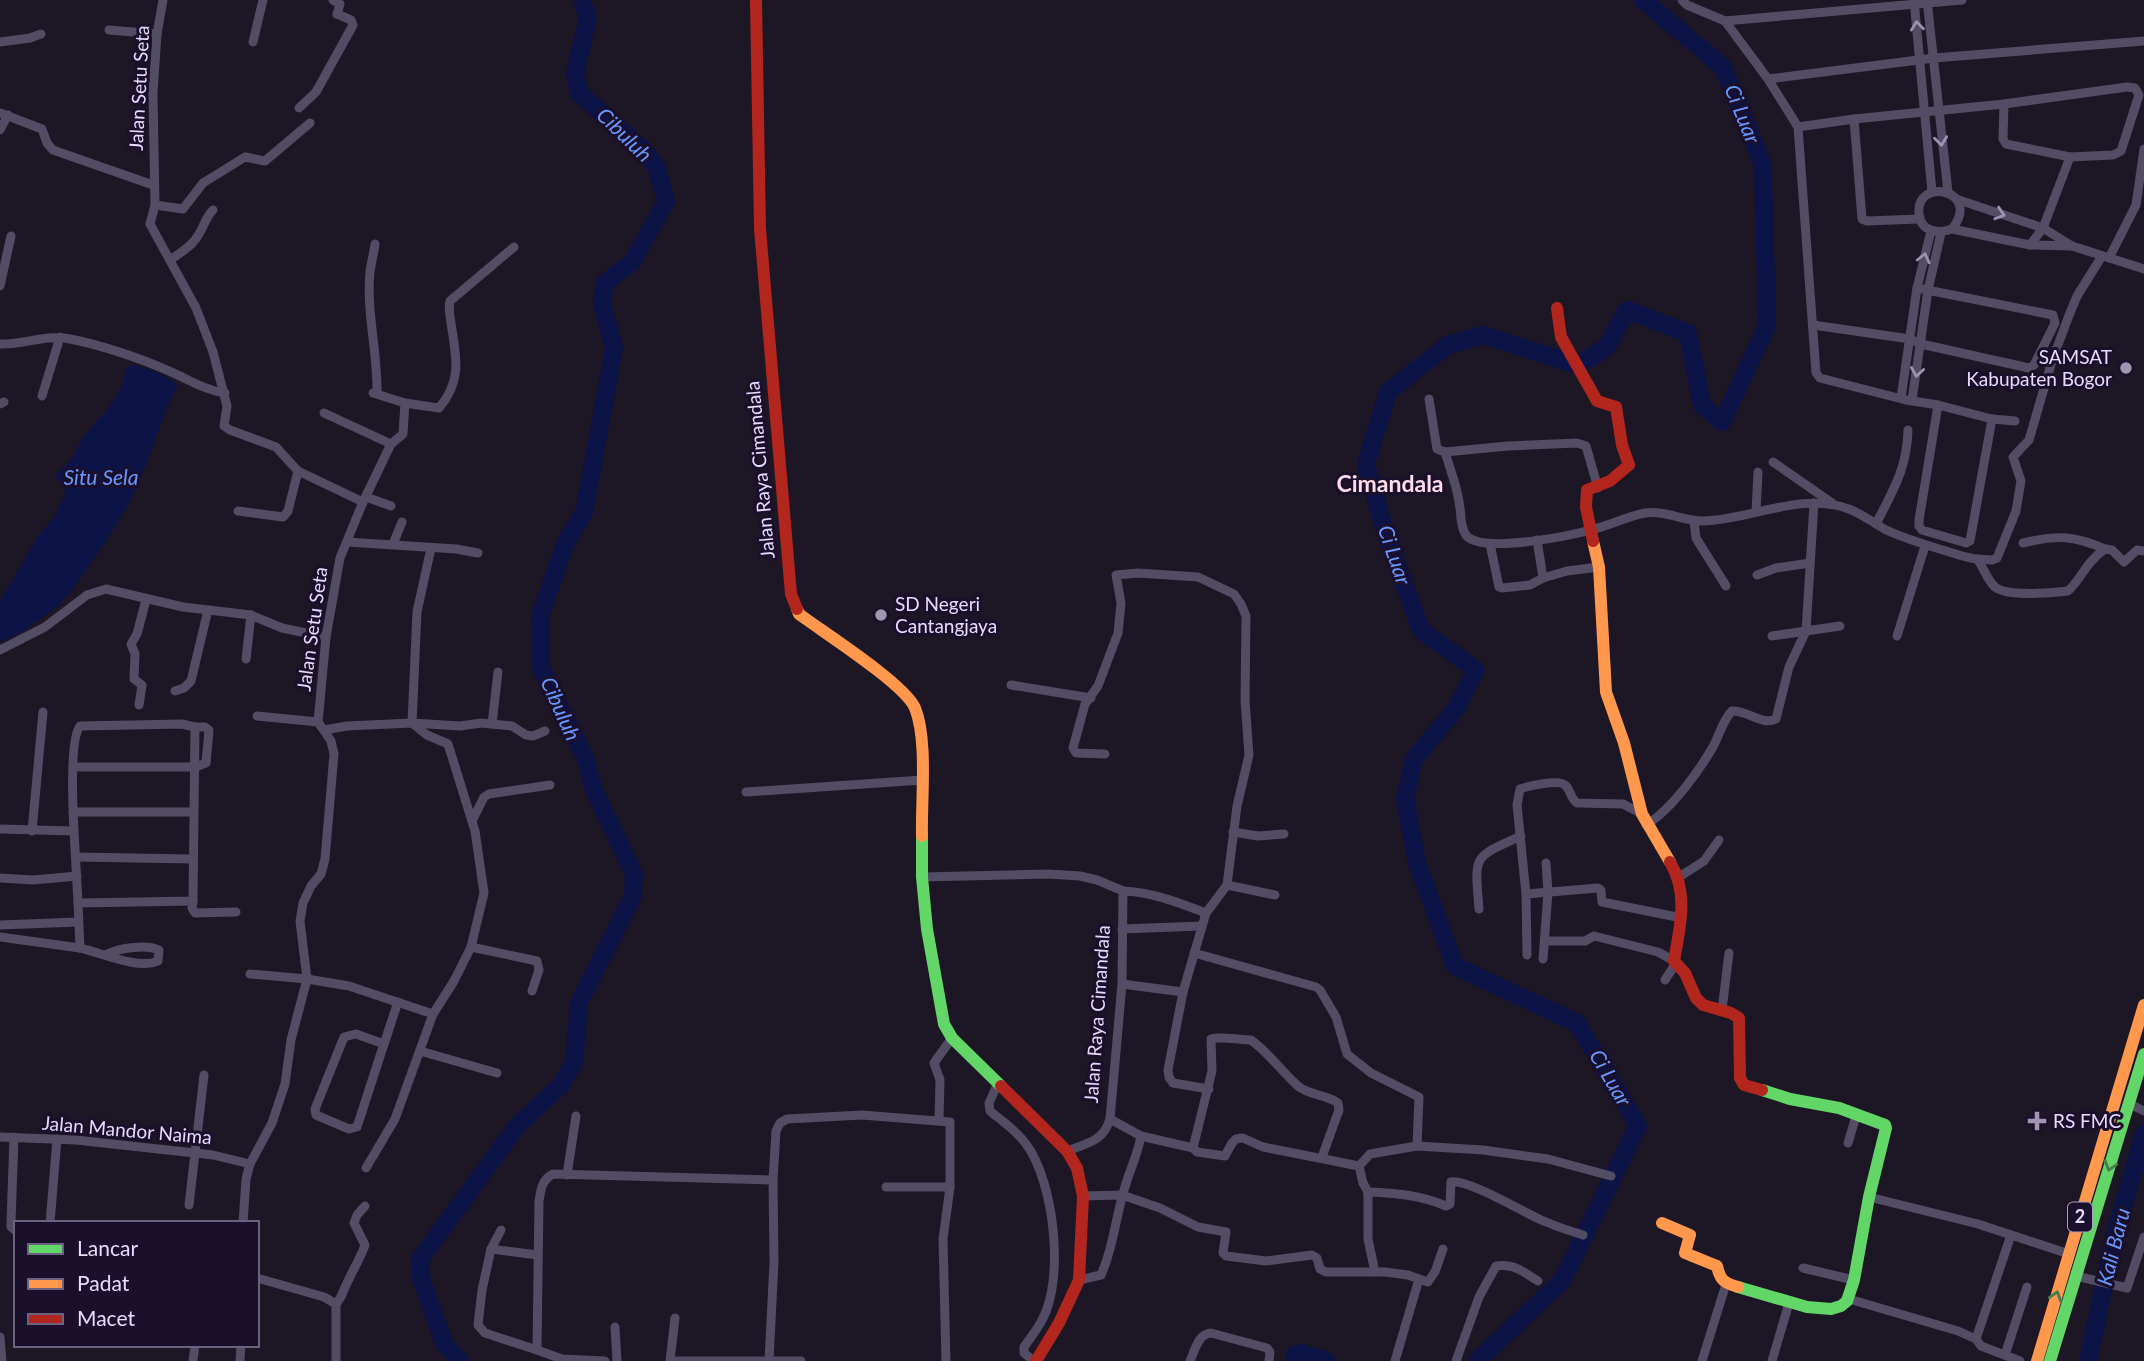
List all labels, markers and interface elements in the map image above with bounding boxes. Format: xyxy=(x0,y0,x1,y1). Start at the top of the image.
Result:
one-way arrow xyxy=(1910,20,1925,31)
street label: Jalan Setu Seta xyxy=(124,25,153,151)
water label: Ci Luar xyxy=(1720,80,1767,147)
water label: Cibuluh xyxy=(592,102,658,166)
one-way arrow xyxy=(1934,135,1949,147)
one-way arrow xyxy=(1994,205,2006,220)
one-way arrow xyxy=(1916,252,1930,264)
place label: SAMSAT Kabupaten Bogor xyxy=(1966,345,2112,390)
marker: SAMSAT Kabupaten Bogor xyxy=(2118,360,2134,376)
one-way arrow xyxy=(1910,366,1925,378)
street label: Jalan Raya Cimandala xyxy=(740,380,779,560)
water label: Situ Sela xyxy=(64,464,139,489)
district label: Cimandala xyxy=(1336,469,1444,497)
water label: Ci Luar xyxy=(1374,521,1417,588)
street label: Jalan Setu Seta xyxy=(291,565,332,693)
place label: SD Negeri Cantangjaya xyxy=(895,592,997,637)
marker: SD Negeri Cantangjaya xyxy=(873,607,889,623)
water label: Cibuluh xyxy=(536,673,586,744)
street label: Jalan Raya Cimandala xyxy=(1079,924,1114,1104)
water label: Ci Luar xyxy=(1585,1044,1638,1111)
place label: RS FMC xyxy=(2053,1109,2121,1132)
street label: Jalan Mandor Naima xyxy=(41,1111,213,1148)
marker: RS FMC xyxy=(2027,1111,2047,1131)
one-way arrow xyxy=(2103,1160,2118,1172)
road number: 2 xyxy=(2068,1202,2092,1232)
water label: Kali Baru xyxy=(2091,1205,2134,1288)
legend xyxy=(14,1221,259,1347)
text: Lancar xyxy=(77,1235,138,1260)
text: Padat xyxy=(77,1270,130,1295)
one-way arrow xyxy=(2048,1290,2063,1302)
text: Macet xyxy=(77,1305,135,1330)

